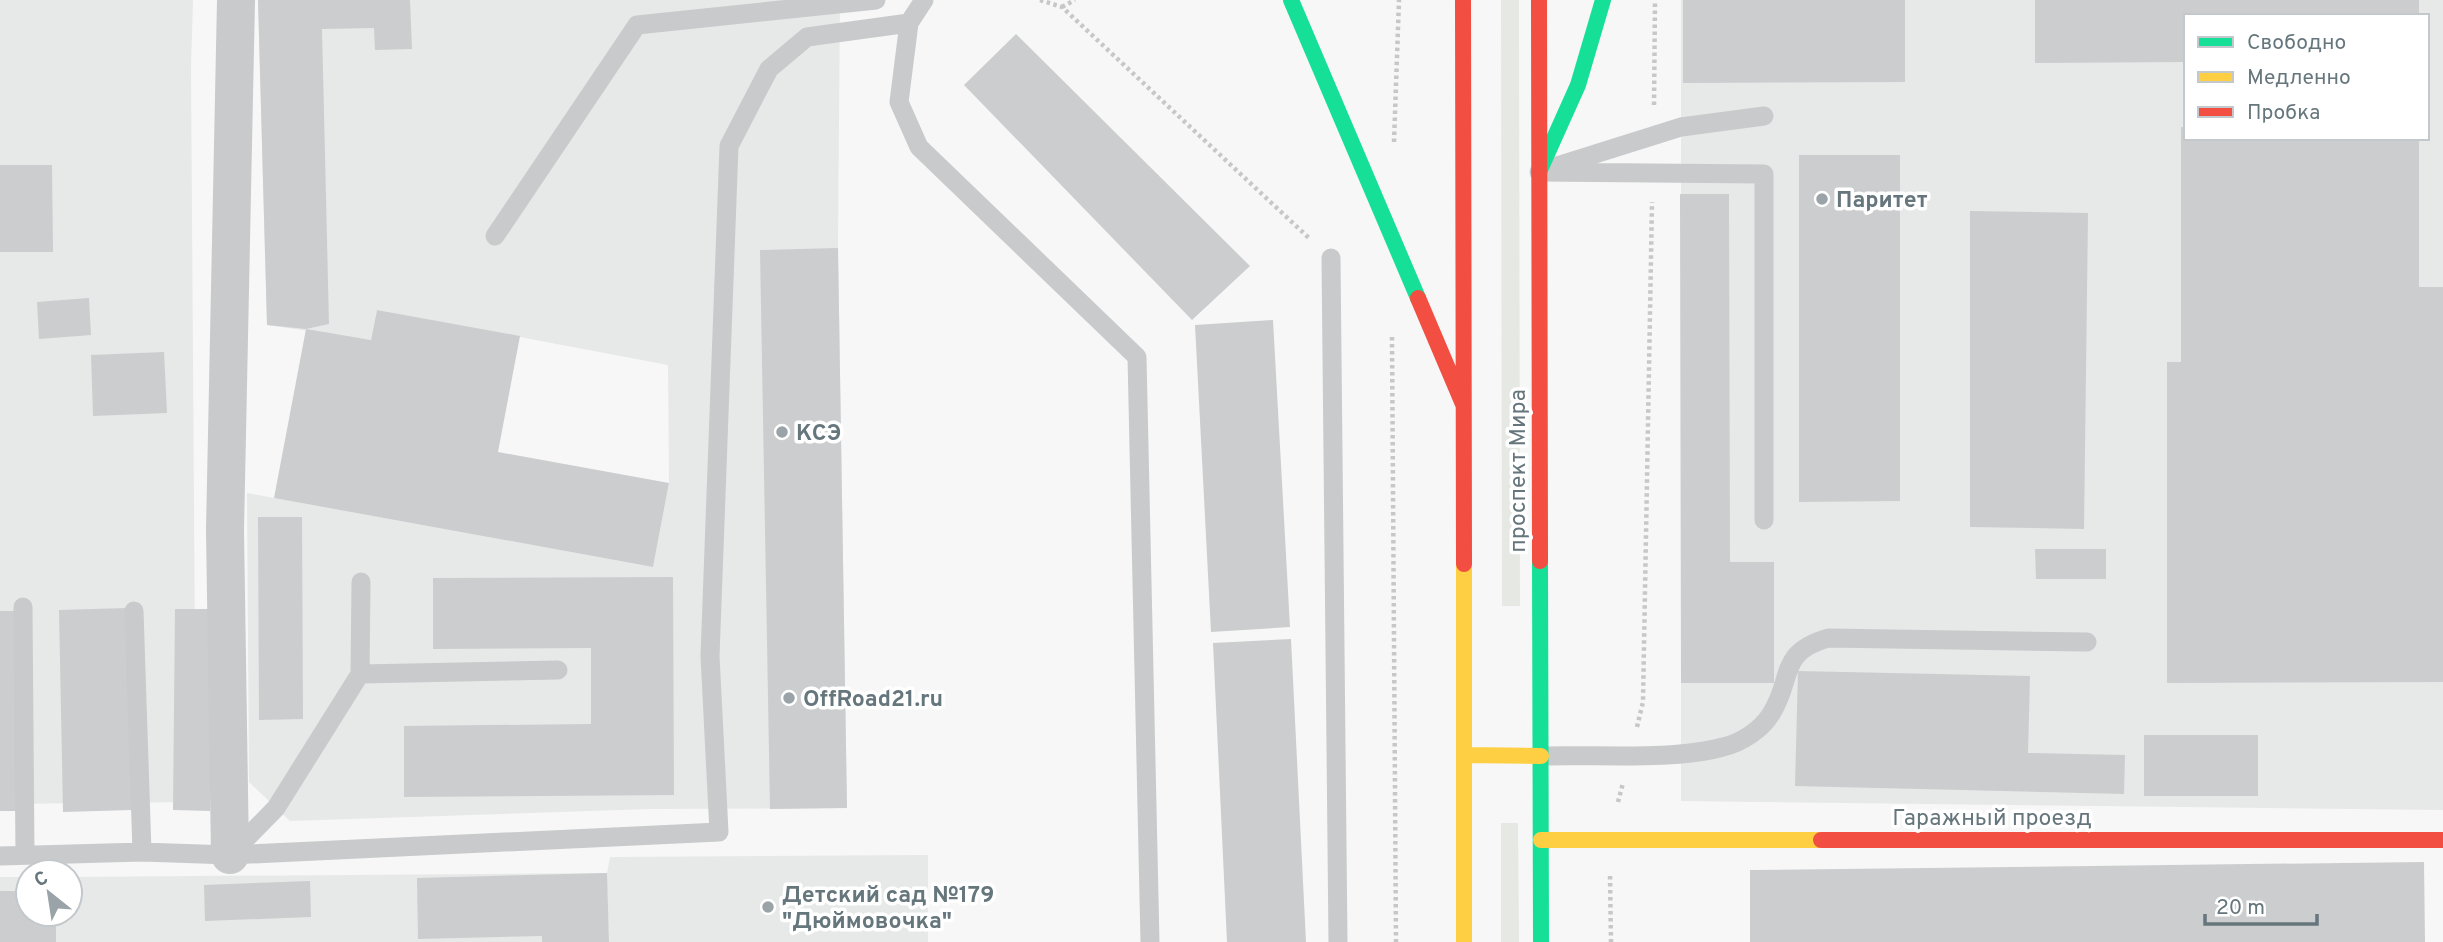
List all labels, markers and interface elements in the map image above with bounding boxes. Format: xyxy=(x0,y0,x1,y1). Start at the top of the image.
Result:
legend xyxy=(2184,14,2429,140)
text: Свободно xyxy=(2247,30,2346,57)
text: Медленно xyxy=(2247,65,2351,92)
text: Пробка xyxy=(2247,100,2320,127)
place label: Паритет xyxy=(1836,187,1928,216)
marker: Паритет xyxy=(1814,191,1830,207)
street label: проспект Мира xyxy=(1505,389,1534,553)
place label: КСЭ xyxy=(796,420,841,449)
marker: КСЭ xyxy=(774,424,790,440)
place label: OffRoad21.ru xyxy=(803,686,943,715)
marker: OffRoad21.ru xyxy=(781,690,797,706)
street label: Гаражный проезд xyxy=(1892,805,2092,834)
north arrow xyxy=(14,858,84,928)
text: С xyxy=(30,867,53,893)
place label: Детский сад №179 "Дюймовочка" xyxy=(782,882,994,937)
scale bar xyxy=(2205,883,2317,927)
text: 20 m xyxy=(2216,895,2265,922)
marker: Детский сад №179 "Дюймовочка" xyxy=(760,899,776,915)

